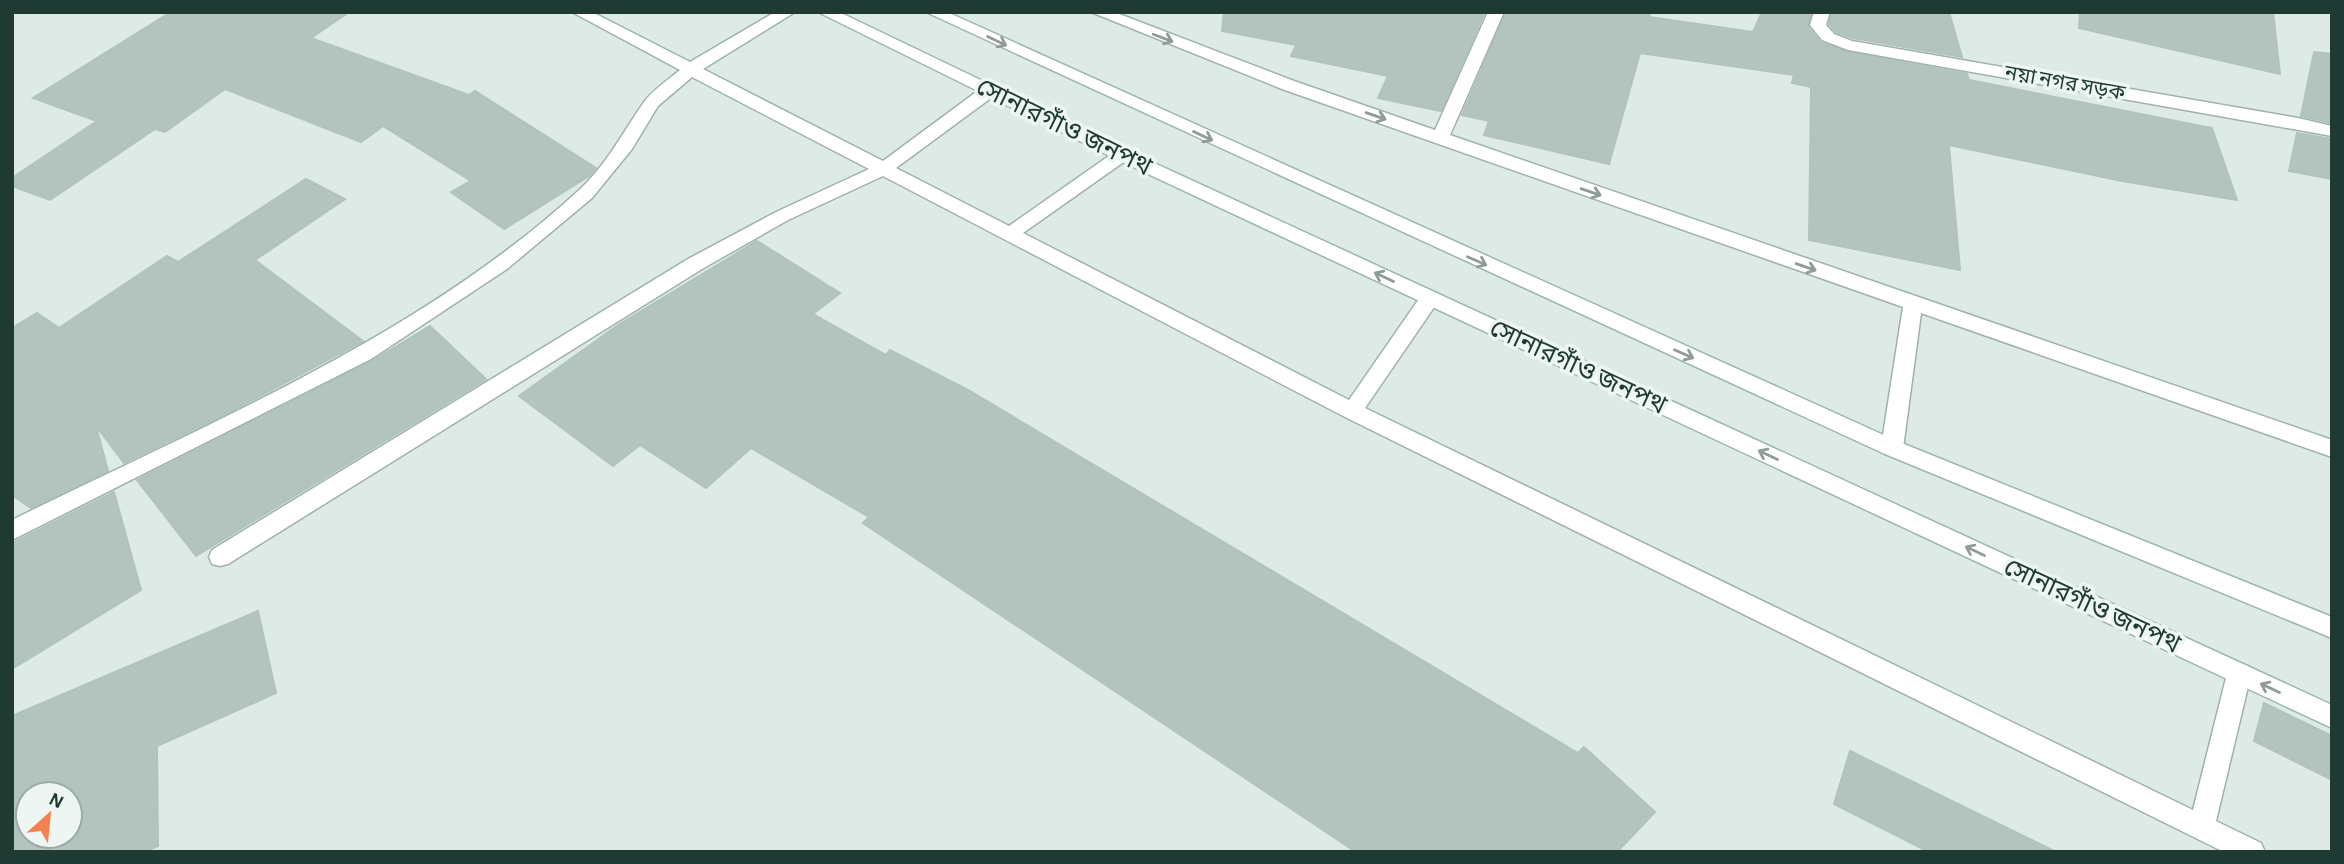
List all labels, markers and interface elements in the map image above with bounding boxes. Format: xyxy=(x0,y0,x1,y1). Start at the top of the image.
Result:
one-way arrow xyxy=(1151,33,1173,45)
one-way arrow xyxy=(985,35,1007,48)
street label: নয়া নগর সড়ক xyxy=(2002,62,2128,104)
street label: সোনারগাঁও জনপথ xyxy=(972,72,1158,181)
one-way arrow xyxy=(1365,111,1387,123)
one-way arrow xyxy=(1192,129,1213,143)
one-way arrow xyxy=(1579,187,1601,199)
one-way arrow xyxy=(1466,255,1487,268)
one-way arrow xyxy=(1794,262,1816,274)
one-way arrow xyxy=(1374,269,1395,283)
street label: সোনারগাঁও জনপথ xyxy=(1486,313,1672,420)
one-way arrow xyxy=(1673,348,1695,361)
one-way arrow xyxy=(1758,448,1779,461)
one-way arrow xyxy=(1964,544,1986,557)
street label: সোনারগাঁও জনপথ xyxy=(2000,552,2186,659)
one-way arrow xyxy=(2260,681,2281,695)
north arrow xyxy=(14,780,84,850)
text: N xyxy=(46,790,66,813)

